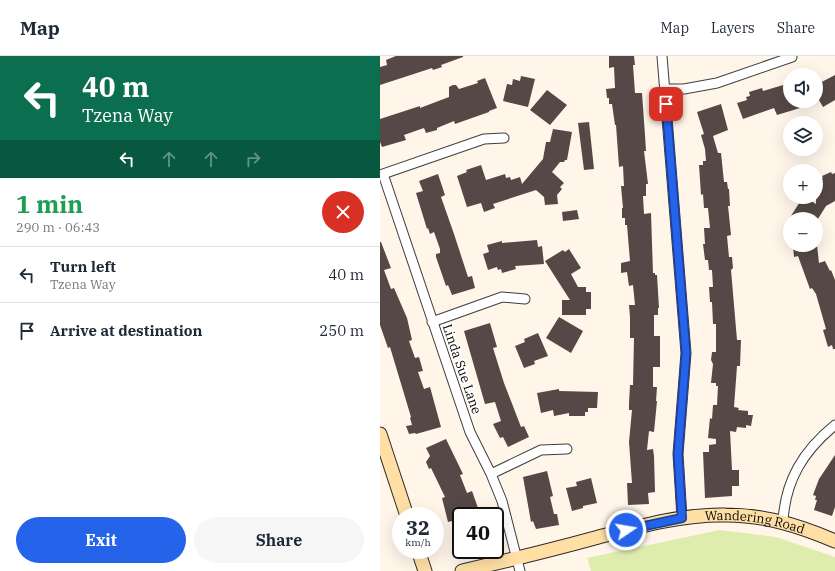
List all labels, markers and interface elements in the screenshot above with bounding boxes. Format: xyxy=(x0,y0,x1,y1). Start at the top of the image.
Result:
text: Map xyxy=(20,16,60,40)
text: Map xyxy=(661,19,689,37)
text: Layers xyxy=(711,19,755,37)
text: Share xyxy=(777,19,815,37)
text: 40 m xyxy=(82,68,149,105)
map controls xyxy=(783,68,823,252)
button: sound xyxy=(783,68,823,108)
icon: left xyxy=(16,72,68,124)
pin xyxy=(649,87,683,121)
icon: arrive xyxy=(655,93,677,115)
text: Tzena Way xyxy=(82,104,173,127)
button: layers xyxy=(783,116,823,156)
icon: left xyxy=(116,148,138,170)
icon: ahead xyxy=(158,148,180,170)
icon: ahead xyxy=(200,148,222,170)
icon: right xyxy=(242,148,264,170)
button: + xyxy=(783,164,823,204)
text: 1 min xyxy=(16,188,83,220)
button: close xyxy=(322,191,364,233)
button: − xyxy=(783,212,823,252)
text: 290 m · 06:43 xyxy=(16,219,100,236)
text: Turn left xyxy=(50,257,116,276)
icon: left xyxy=(16,264,38,286)
text: 40 m xyxy=(328,265,364,284)
text: Tzena Way xyxy=(50,276,116,293)
icon: arrive xyxy=(16,320,38,342)
text: Arrive at destination xyxy=(50,321,202,340)
text: 250 m xyxy=(319,321,364,340)
street label: Linda Sue Lane xyxy=(439,322,485,416)
street label: Wandering Road xyxy=(704,506,807,537)
speed limit sign: 40 xyxy=(452,507,504,559)
position arrow xyxy=(605,509,647,551)
text: 32 xyxy=(406,514,430,541)
button: Exit xyxy=(16,517,186,563)
button: Share xyxy=(194,517,364,563)
text: km/h xyxy=(405,536,431,549)

